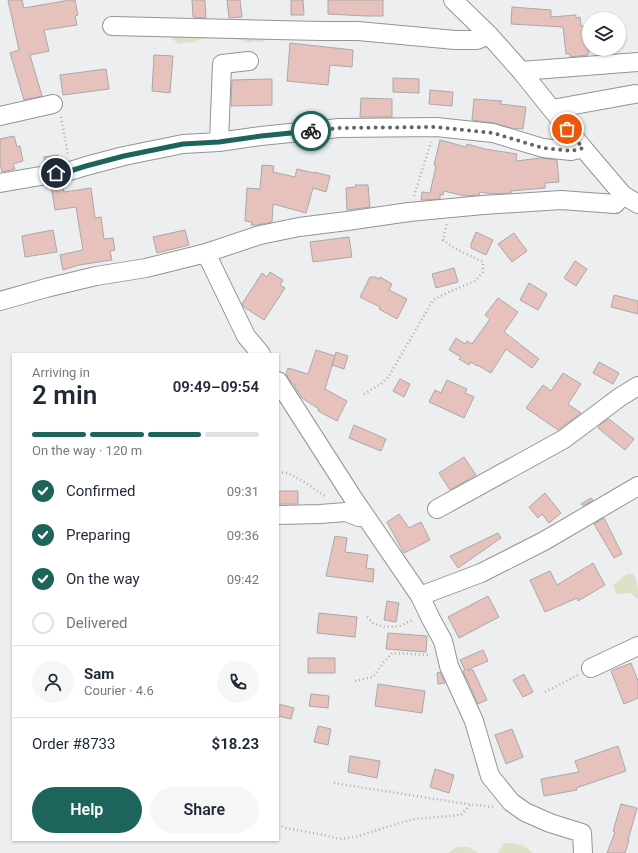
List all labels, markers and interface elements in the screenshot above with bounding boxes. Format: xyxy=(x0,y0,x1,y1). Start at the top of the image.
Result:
map controls xyxy=(582,12,626,56)
button: layers xyxy=(582,12,626,56)
courier xyxy=(291,111,331,151)
pin xyxy=(550,112,584,146)
icon: bag xyxy=(556,118,578,140)
icon: bike xyxy=(300,120,322,142)
pin xyxy=(39,156,73,190)
icon: home xyxy=(45,162,67,184)
text: Arriving in xyxy=(32,365,90,380)
text: 09:49–09:54 xyxy=(173,378,259,396)
text: 2 min xyxy=(32,380,97,410)
text: On the way · 120 m xyxy=(32,443,142,458)
icon: check xyxy=(32,480,54,502)
text: Confirmed xyxy=(66,482,136,500)
text: 09:31 xyxy=(227,484,259,499)
icon: check xyxy=(32,524,54,546)
text: Preparing xyxy=(66,526,130,544)
text: 09:36 xyxy=(227,528,259,543)
icon: check xyxy=(32,568,54,590)
text: On the way xyxy=(66,570,140,588)
text: 09:42 xyxy=(227,572,259,587)
text: Delivered xyxy=(66,614,128,632)
button: person xyxy=(32,661,74,703)
button: phone xyxy=(217,661,259,703)
text: Sam xyxy=(84,665,114,683)
text: Courier · 4.6 xyxy=(84,683,154,698)
text: Order #8733 xyxy=(32,735,115,753)
text: $18.23 xyxy=(212,735,259,753)
button: Help xyxy=(32,787,142,833)
button: Share xyxy=(150,787,259,833)

